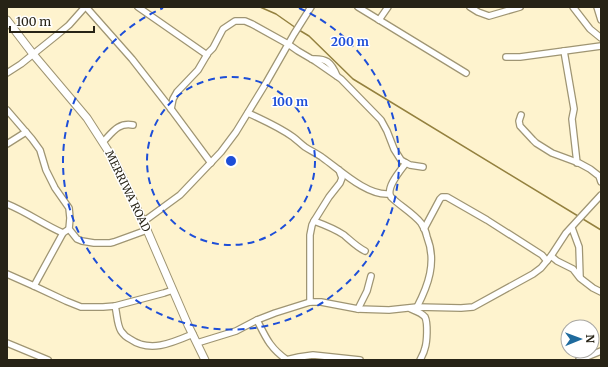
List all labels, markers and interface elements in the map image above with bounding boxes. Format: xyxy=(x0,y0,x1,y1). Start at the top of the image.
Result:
scale bar xyxy=(10,8,94,34)
text: 100 m xyxy=(16,14,51,29)
text: 200 m xyxy=(331,34,369,49)
text: 100 m xyxy=(272,94,308,109)
street label: MERRIWA ROAD xyxy=(102,148,154,234)
centre of rings xyxy=(224,154,238,168)
north arrow xyxy=(560,319,600,359)
text: N xyxy=(583,334,597,344)

